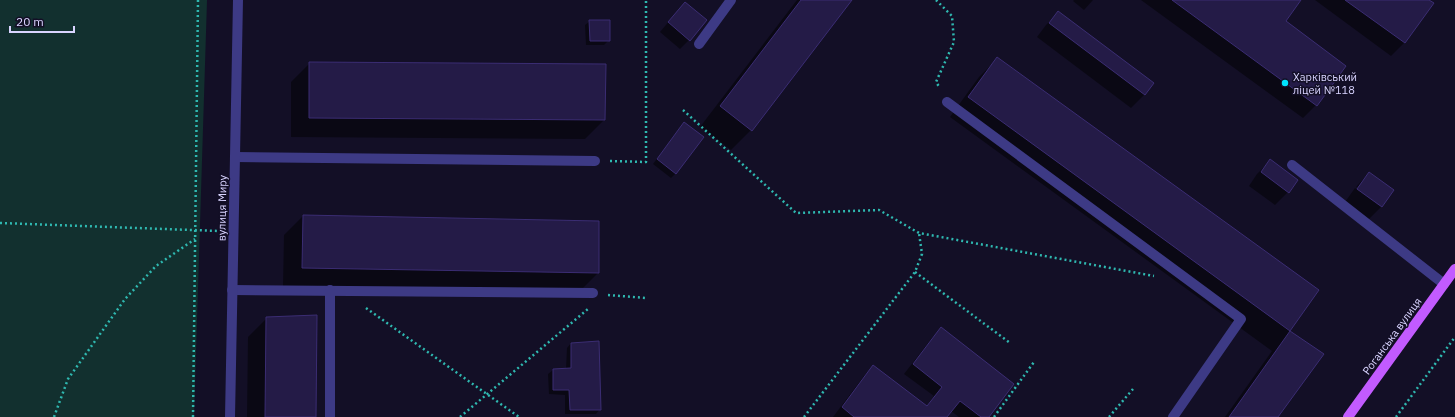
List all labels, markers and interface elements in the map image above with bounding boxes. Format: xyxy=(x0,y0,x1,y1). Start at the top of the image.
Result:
scale bar xyxy=(10,8,74,34)
text: 20 m xyxy=(16,14,44,29)
place label: Харківський ліцей №118 xyxy=(1293,70,1357,97)
marker: Харківський ліцей №118 xyxy=(1280,78,1290,88)
street label: вулиця Миру xyxy=(214,174,230,241)
street label: Роганська вулиця xyxy=(1359,295,1425,377)

